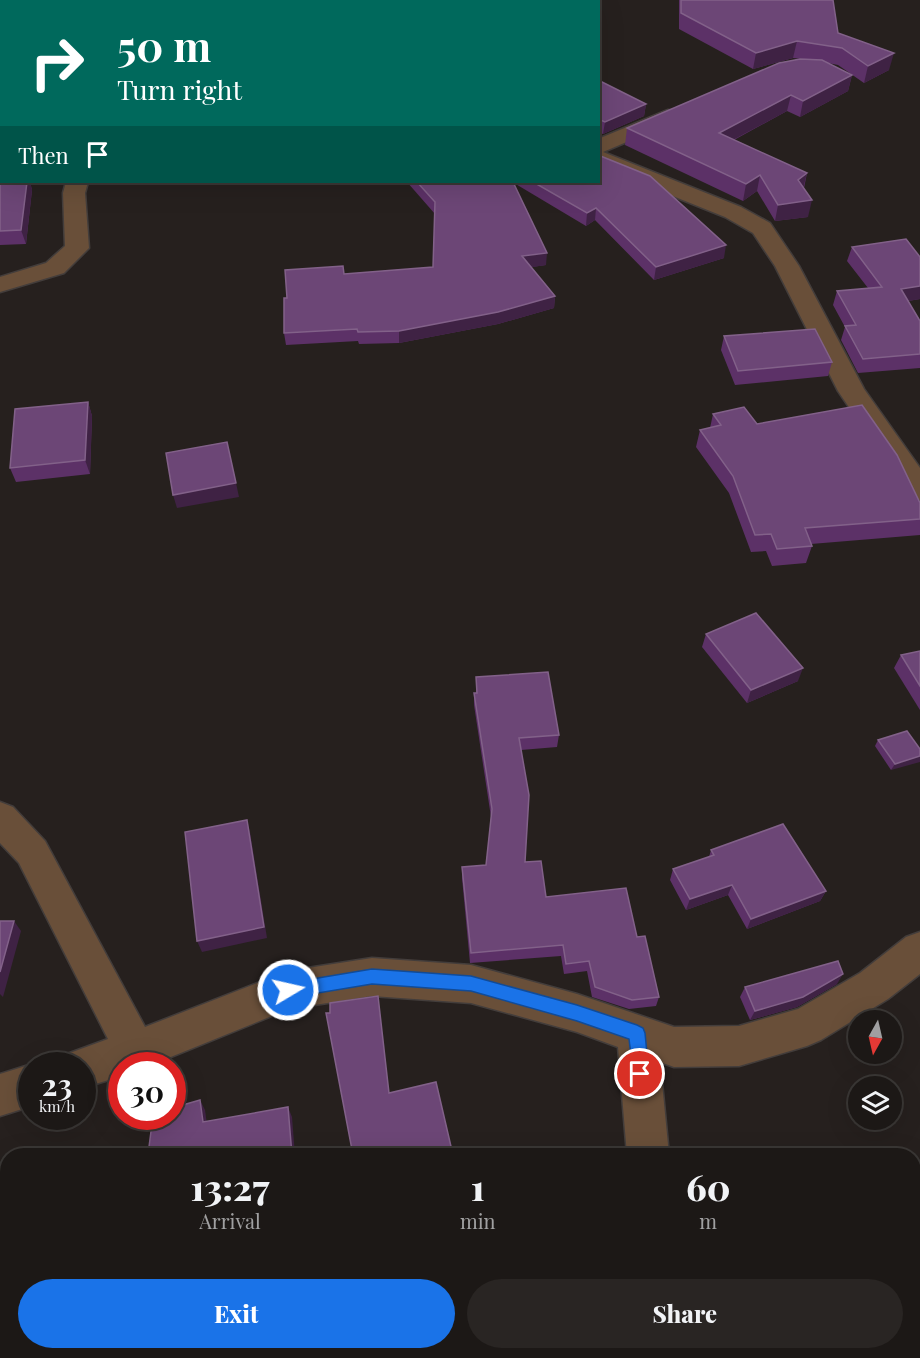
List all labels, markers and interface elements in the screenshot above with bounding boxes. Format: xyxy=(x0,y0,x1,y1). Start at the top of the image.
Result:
text: 50 m xyxy=(117,17,211,73)
icon: right xyxy=(18,24,96,102)
text: Turn right xyxy=(117,71,242,107)
icon: arrive xyxy=(81,138,114,171)
text: Then xyxy=(18,140,69,170)
position arrow xyxy=(256,958,320,1022)
north arrow xyxy=(848,1010,902,1064)
map controls xyxy=(848,1010,902,1130)
pin xyxy=(614,1048,665,1099)
speed limit sign: 30 xyxy=(108,1052,186,1130)
icon: arrive xyxy=(623,1057,656,1090)
text: 23 xyxy=(42,1064,72,1104)
button: layers xyxy=(848,1076,902,1130)
text: km/h xyxy=(39,1096,75,1116)
text: 13:27 xyxy=(191,1162,269,1210)
text: 1 xyxy=(471,1162,485,1210)
text: 60 xyxy=(686,1162,731,1210)
text: Arrival xyxy=(199,1207,261,1234)
text: min xyxy=(460,1207,496,1234)
text: m xyxy=(699,1207,717,1234)
button: Exit xyxy=(18,1279,455,1348)
button: Share xyxy=(467,1279,903,1348)

